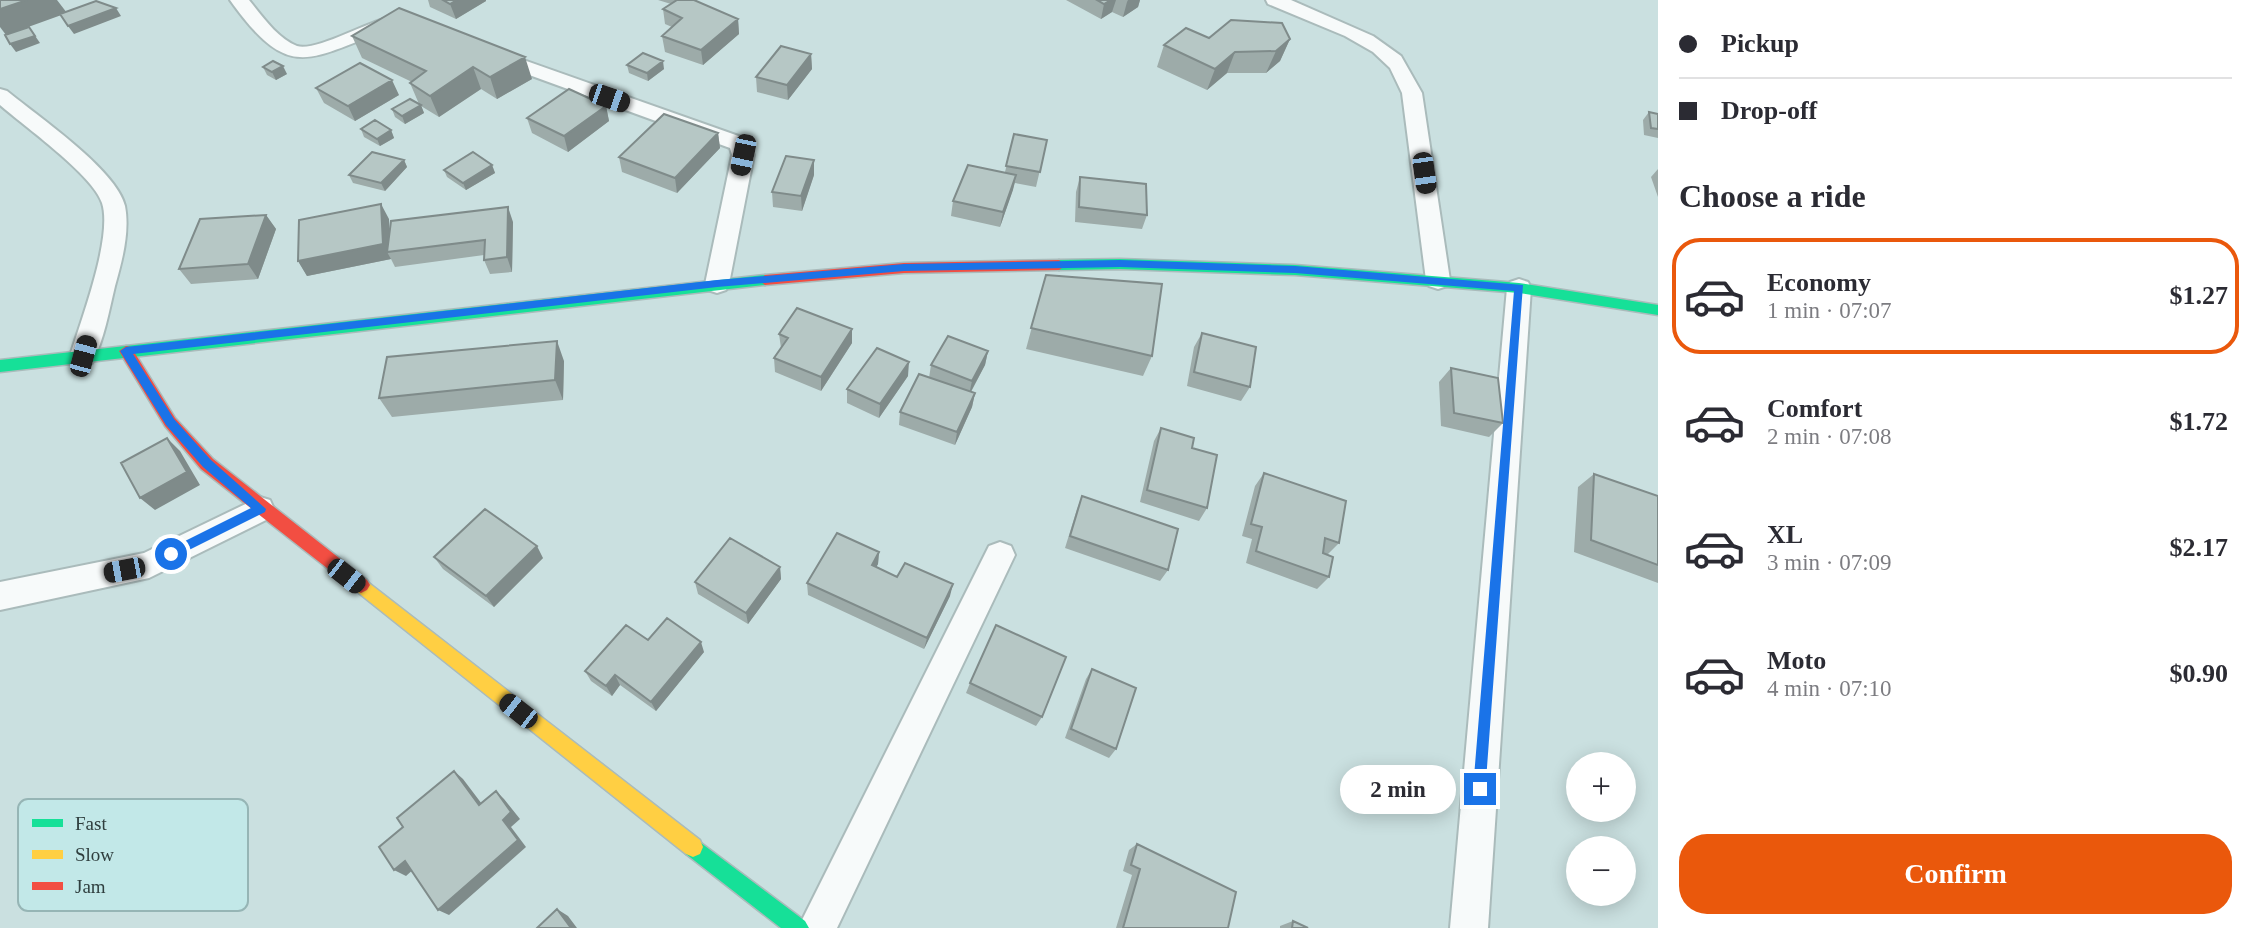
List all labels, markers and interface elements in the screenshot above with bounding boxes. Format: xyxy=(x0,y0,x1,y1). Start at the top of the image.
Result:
text: Pickup xyxy=(1721,29,1799,58)
car xyxy=(586,81,633,115)
text: Drop-off xyxy=(1721,96,1817,125)
car xyxy=(729,132,758,178)
car xyxy=(1411,151,1438,195)
text: Choose a ride xyxy=(1679,178,1866,214)
icon: car xyxy=(1683,265,1746,328)
text: Economy xyxy=(1767,268,1871,297)
text: $1.27 xyxy=(2170,281,2228,310)
text: 1 min · 07:07 xyxy=(1767,298,1892,323)
car xyxy=(68,333,99,379)
icon: car xyxy=(1683,391,1746,454)
text: Comfort xyxy=(1767,394,1862,423)
text: $1.72 xyxy=(2170,407,2228,436)
text: 2 min · 07:08 xyxy=(1767,424,1892,449)
icon: car xyxy=(1683,517,1746,580)
text: XL xyxy=(1767,520,1803,549)
text: $2.17 xyxy=(2170,533,2228,562)
route start xyxy=(155,538,187,570)
text: 3 min · 07:09 xyxy=(1767,550,1892,575)
car xyxy=(323,555,370,597)
car xyxy=(102,556,147,584)
icon: car xyxy=(1683,643,1746,706)
text: Moto xyxy=(1767,646,1826,675)
text: $0.90 xyxy=(2170,659,2228,688)
text: 4 min · 07:10 xyxy=(1767,676,1892,701)
car xyxy=(495,690,542,732)
map controls xyxy=(1566,752,1636,906)
button: + xyxy=(1566,752,1636,822)
callout: 2 min xyxy=(1340,764,1456,814)
route end xyxy=(1464,773,1496,805)
text: 2 min xyxy=(1370,777,1426,802)
legend xyxy=(18,799,248,911)
text: Fast xyxy=(75,813,107,834)
button: Confirm xyxy=(1679,834,2232,914)
button: − xyxy=(1566,836,1636,906)
text: Slow xyxy=(75,844,114,865)
text: Jam xyxy=(75,876,106,897)

